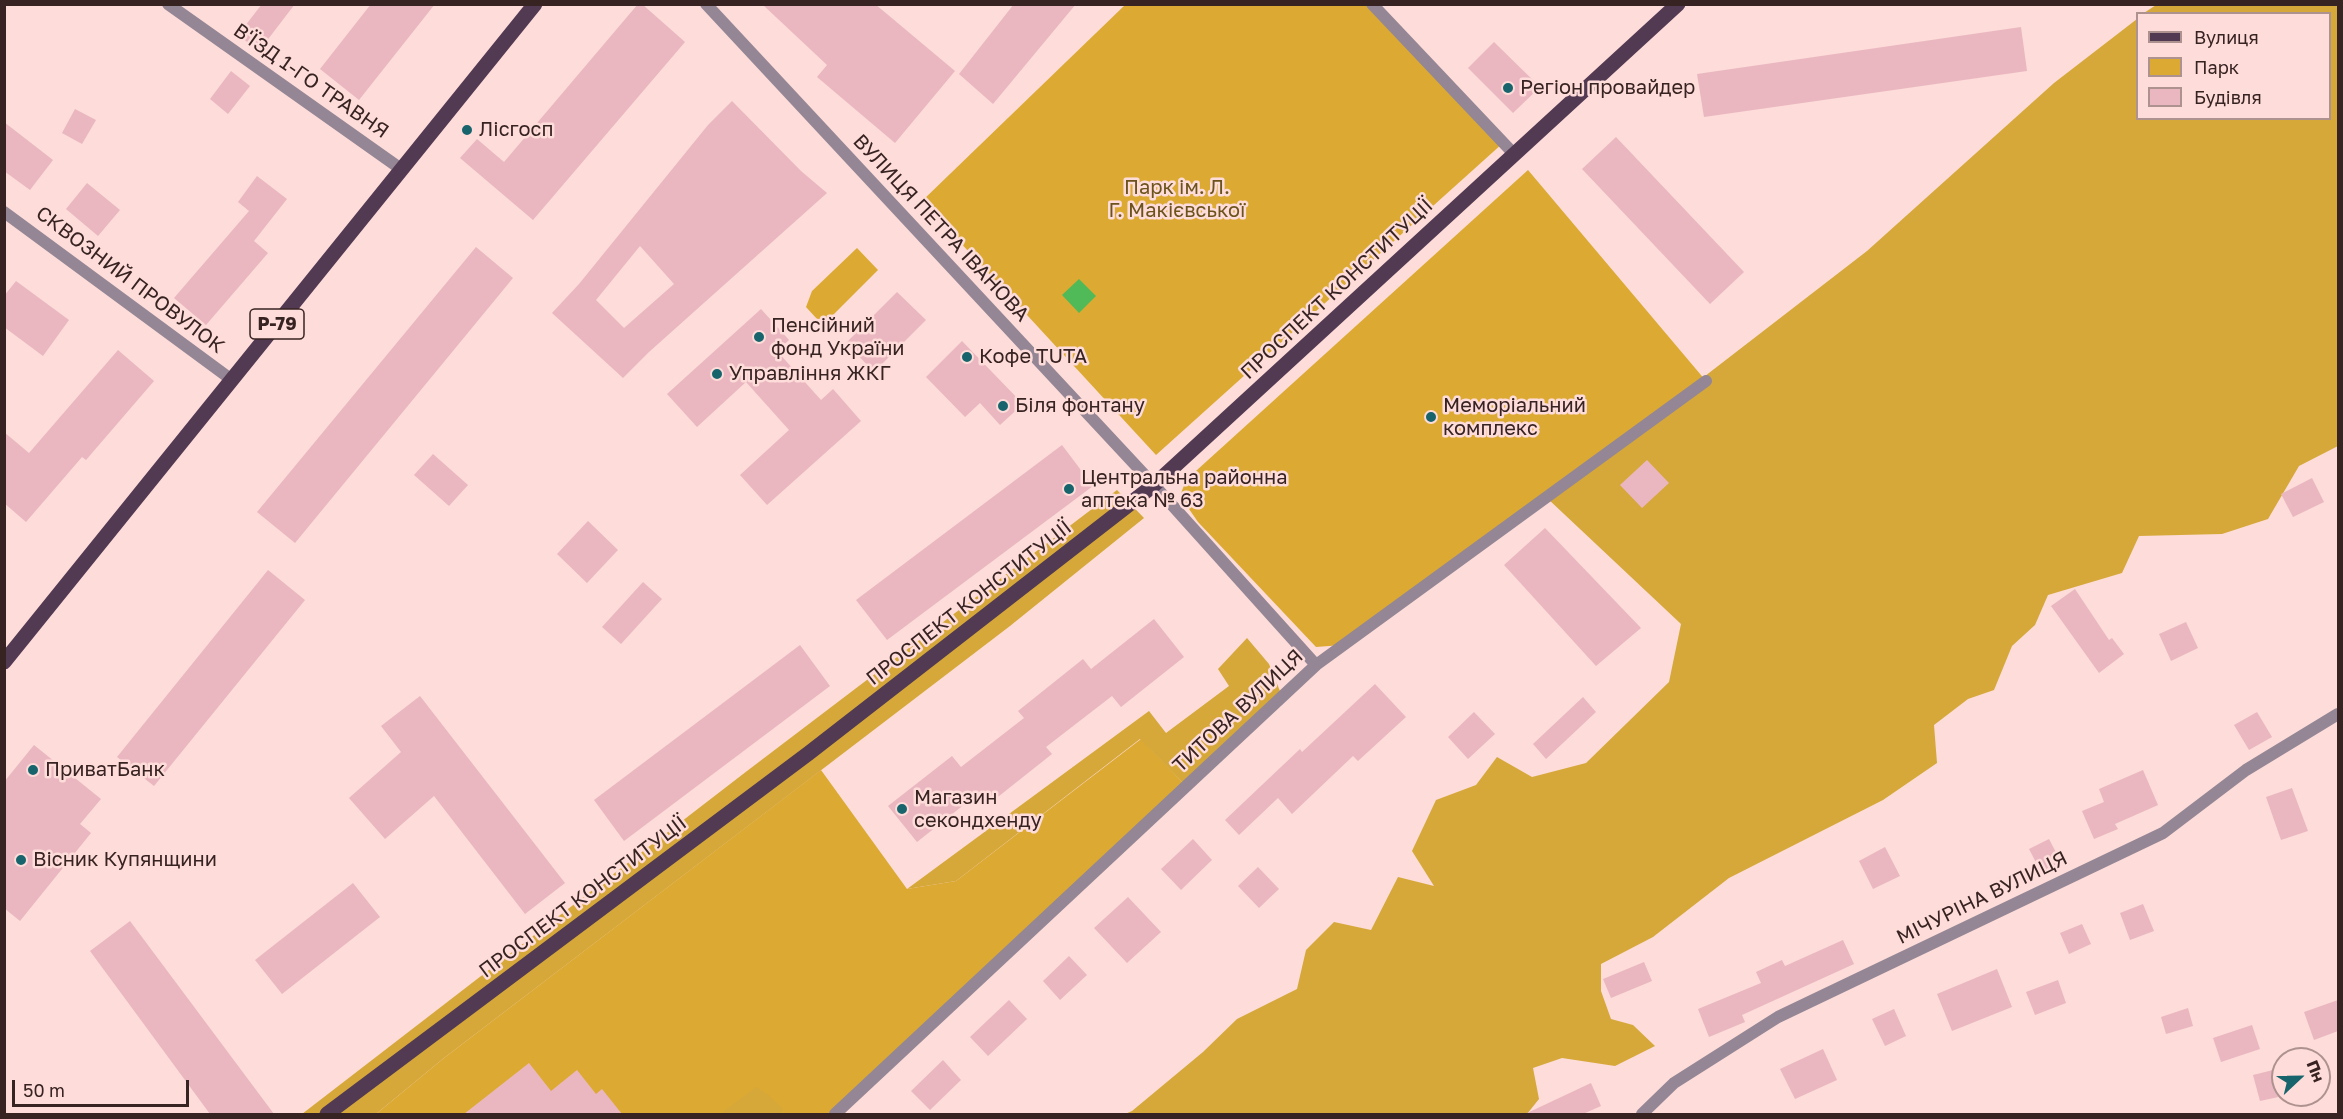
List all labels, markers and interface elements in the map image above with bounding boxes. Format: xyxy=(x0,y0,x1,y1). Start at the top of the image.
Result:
legend xyxy=(2136,12,2331,120)
street label: В'ЇЗД 1-ГО ТРАВНЯ xyxy=(229,18,393,144)
text: Вулиця xyxy=(2194,26,2259,48)
text: Парк xyxy=(2194,56,2239,78)
place label: Регіон провайдер xyxy=(1520,76,1695,100)
marker: Регіон провайдер xyxy=(1501,81,1515,95)
text: Будівля xyxy=(2194,86,2262,108)
place label: Лісгосп xyxy=(479,118,553,142)
marker: Лісгосп xyxy=(460,123,474,137)
street label: ВУЛИЦЯ ПЕТРА ІВАНОВА xyxy=(848,129,1034,327)
park label: Парк ім. Л. Г. Макієвської xyxy=(1109,176,1245,223)
street label: ПРОСПЕКТ КОНСТИТУЦІЇ xyxy=(1236,194,1438,384)
street label: СКВОЗНИЙ ПРОВУЛОК xyxy=(31,201,229,359)
road number: Р-79 xyxy=(250,309,304,339)
place label: Пенсійний фонд України xyxy=(771,314,905,361)
marker: Пенсійний фонд України xyxy=(752,330,766,344)
place label: Кофе TUTA xyxy=(979,345,1087,369)
marker: Кофе TUTA xyxy=(960,350,974,364)
place label: Управління ЖКГ xyxy=(729,362,891,386)
marker: Управління ЖКГ xyxy=(710,367,724,381)
place label: Біля фонтану xyxy=(1015,394,1145,418)
place label: Меморіальний комплекс xyxy=(1443,394,1586,441)
marker: Біля фонтану xyxy=(996,399,1010,413)
marker: Меморіальний комплекс xyxy=(1424,410,1438,424)
place label: Центральна районна аптека № 63 xyxy=(1081,466,1287,513)
marker: Центральна районна аптека № 63 xyxy=(1062,482,1076,496)
street label: ПРОСПЕКТ КОНСТИТУЦІЇ xyxy=(862,515,1076,691)
street label: ТИТОВА ВУЛИЦЯ xyxy=(1168,644,1308,778)
place label: ПриватБанк xyxy=(45,758,165,782)
marker: ПриватБанк xyxy=(26,763,40,777)
place label: Магазин секондхенду xyxy=(914,786,1042,833)
marker: Магазин секондхенду xyxy=(895,802,909,816)
street label: ПРОСПЕКТ КОНСТИТУЦІЇ xyxy=(474,811,692,983)
street label: МІЧУРІНА ВУЛИЦЯ xyxy=(1893,846,2071,950)
place label: Вісник Купянщини xyxy=(33,848,217,872)
marker: Вісник Купянщини xyxy=(14,853,28,867)
north arrow xyxy=(2271,1047,2331,1107)
text: Пн xyxy=(2302,1057,2329,1085)
scale bar xyxy=(15,1068,192,1106)
text: 50 m xyxy=(23,1079,65,1101)

